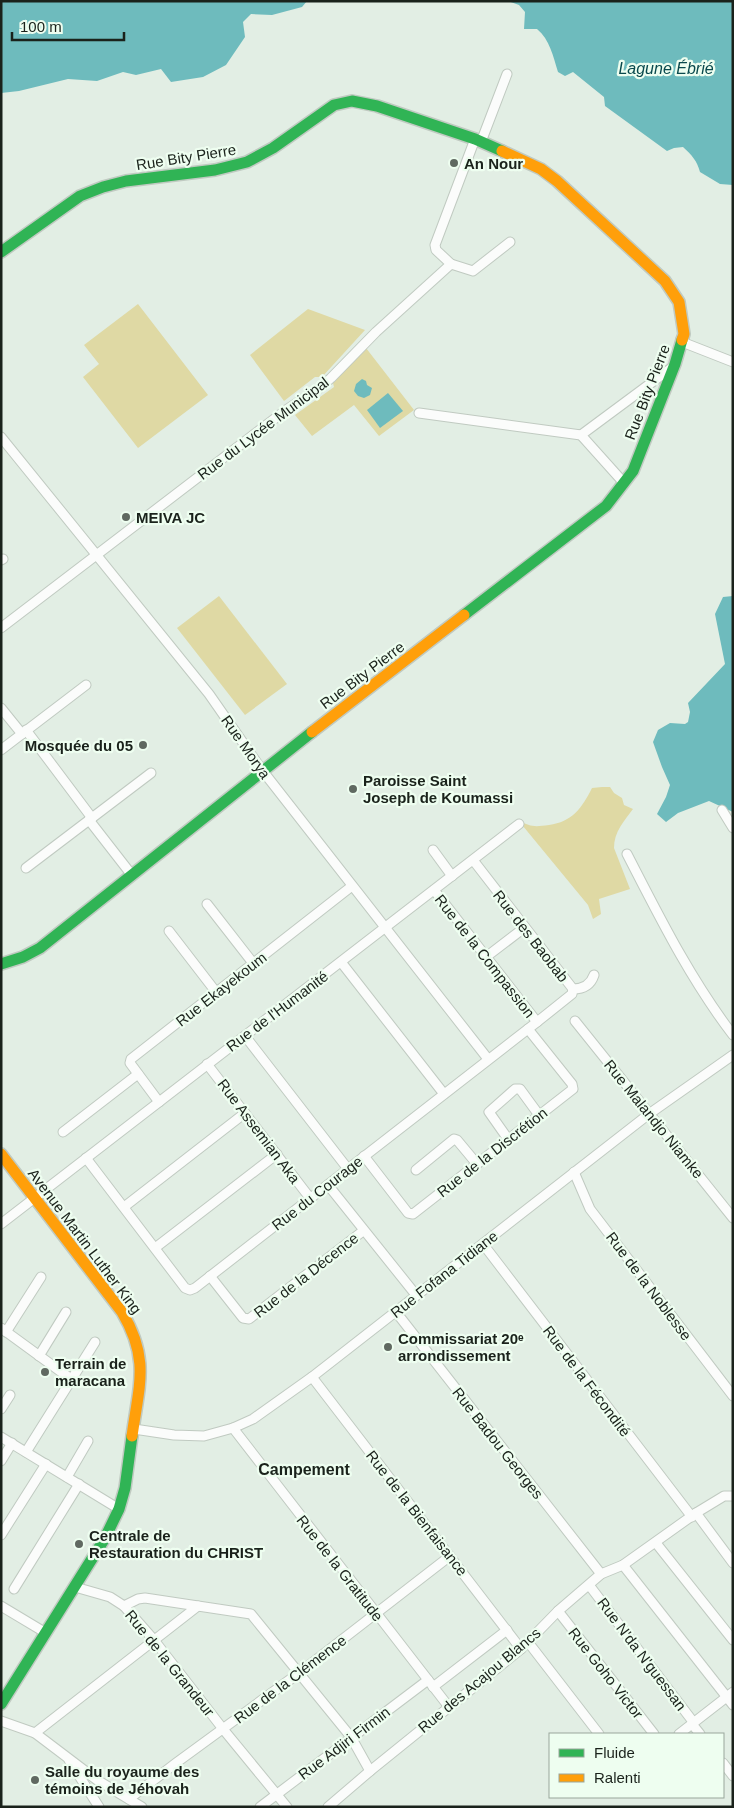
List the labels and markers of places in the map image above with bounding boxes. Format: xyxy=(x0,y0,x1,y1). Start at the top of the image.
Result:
place label: An Nour xyxy=(464,155,523,172)
marker: An Nour xyxy=(448,157,460,169)
place label: MEIVA JC xyxy=(136,509,205,526)
marker: MEIVA JC xyxy=(120,511,132,523)
place label: Mosquée du 05 xyxy=(25,737,133,754)
marker: Mosquée du 05 xyxy=(137,739,149,751)
place label: Paroisse Saint Joseph de Koumassi xyxy=(363,772,513,806)
marker: Paroisse Saint Joseph de Koumassi xyxy=(347,783,359,795)
place label: Commissariat 20ᵉ arrondissement xyxy=(398,1330,524,1364)
marker: Commissariat 20ᵉ arrondissement xyxy=(382,1341,394,1353)
place label: Terrain de maracana xyxy=(55,1355,126,1389)
marker: Terrain de maracana xyxy=(39,1366,51,1378)
place label: Centrale de Restauration du CHRIST xyxy=(89,1527,263,1561)
marker: Centrale de Restauration du CHRIST xyxy=(73,1538,85,1550)
place label: Salle du royaume des témoins de Jéhovah xyxy=(45,1763,199,1797)
marker: Salle du royaume des témoins de Jéhovah xyxy=(29,1774,41,1786)

